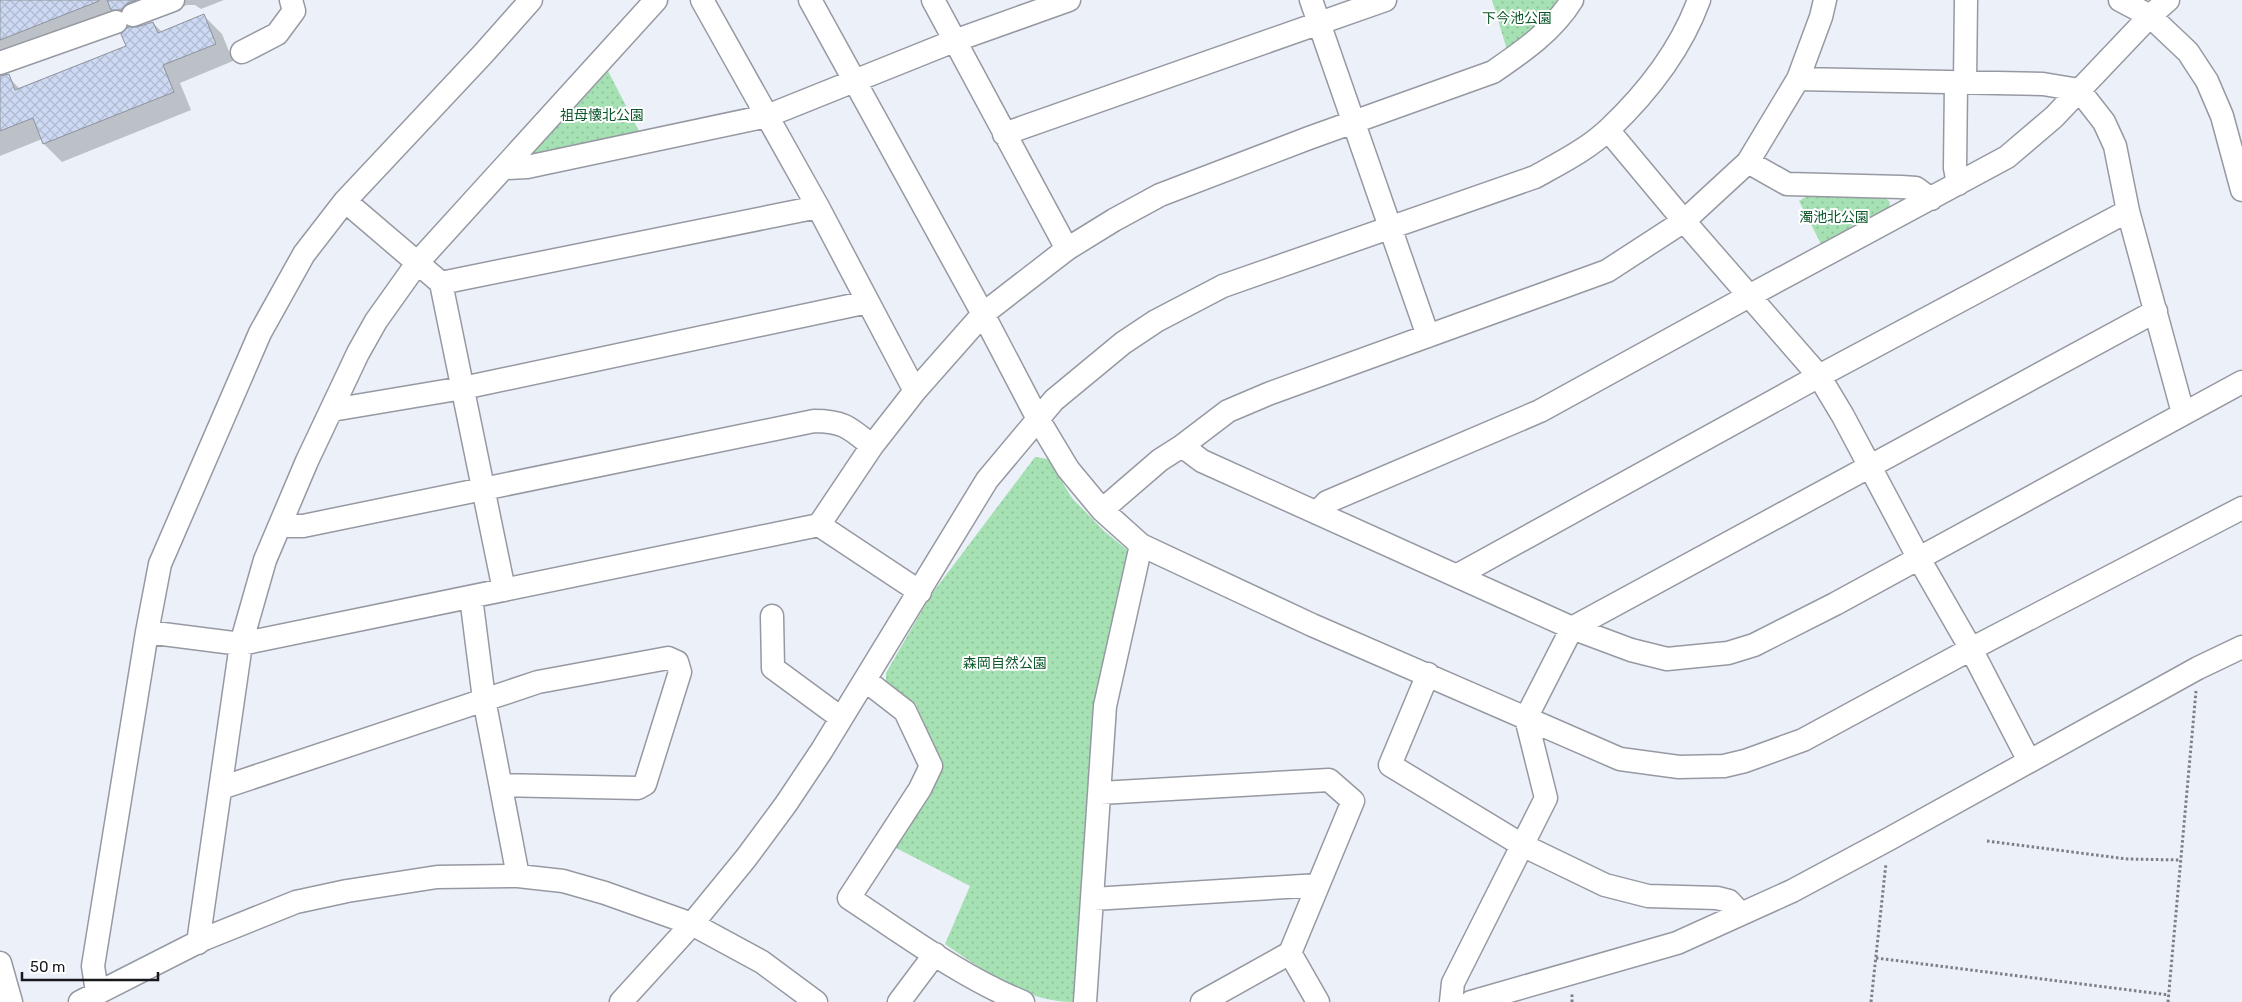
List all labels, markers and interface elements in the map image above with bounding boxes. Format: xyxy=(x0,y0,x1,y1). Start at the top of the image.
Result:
park label: 下今池公園 xyxy=(1482,10,1552,27)
park label: 祖母懐北公園 xyxy=(560,107,644,124)
park label: 濁池北公園 xyxy=(1799,209,1869,226)
park label: 森岡自然公園 xyxy=(963,655,1047,672)
scale bar xyxy=(22,950,159,982)
text: 50 m xyxy=(30,958,65,976)

